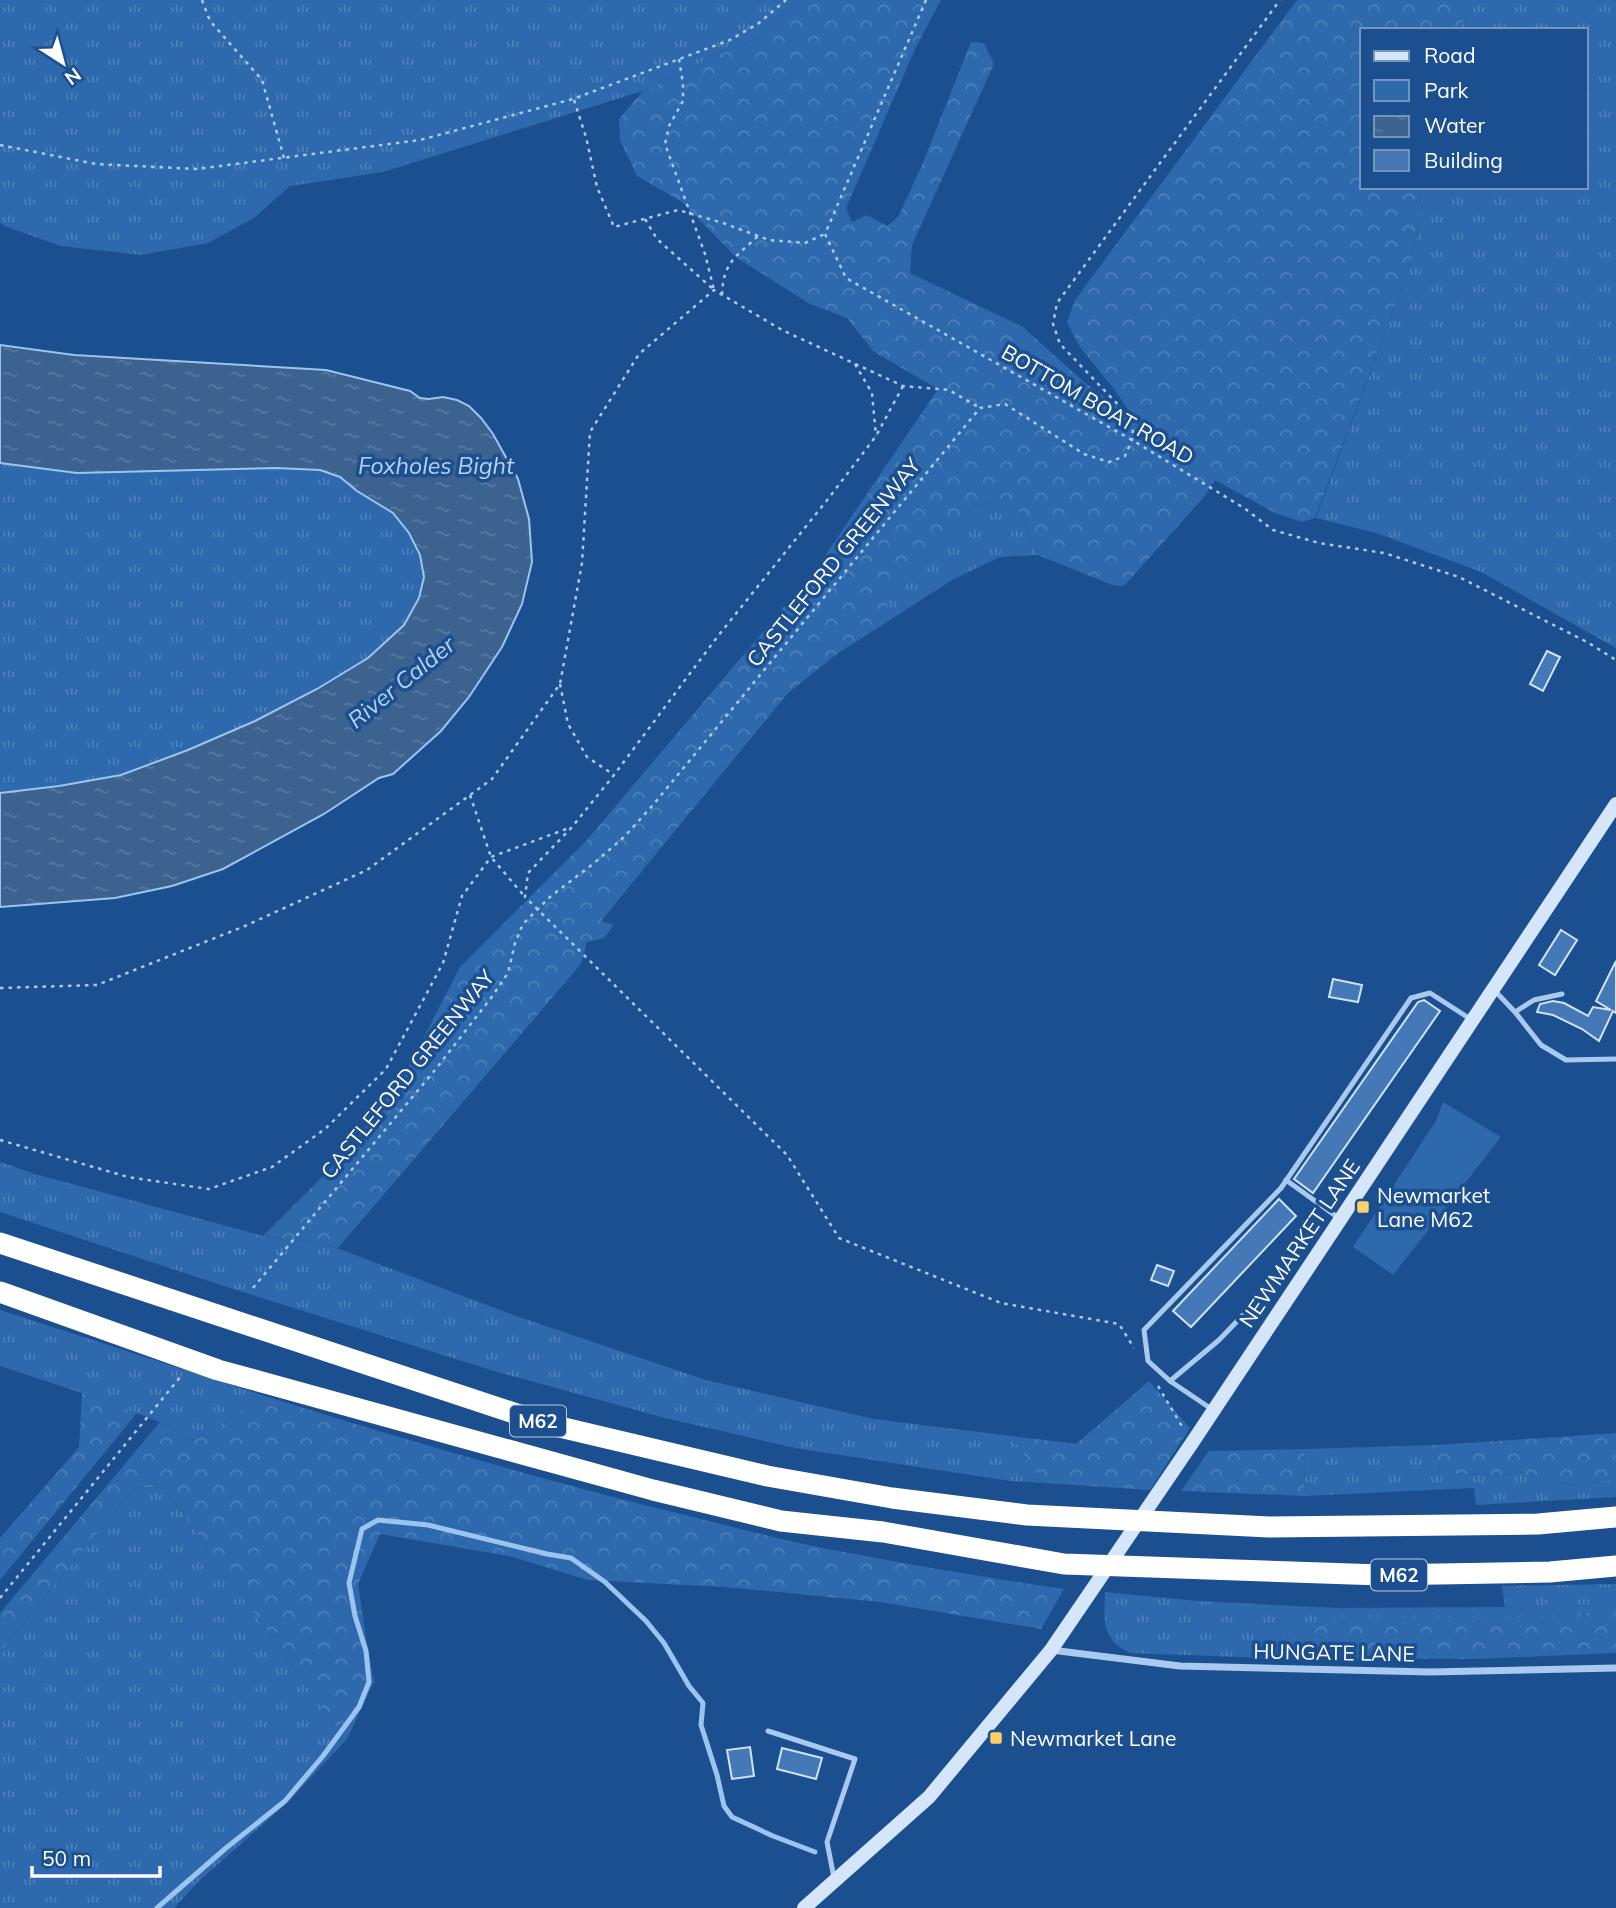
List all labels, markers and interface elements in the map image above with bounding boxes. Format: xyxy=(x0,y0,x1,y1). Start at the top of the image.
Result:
north arrow xyxy=(28,28,98,98)
legend xyxy=(1360,28,1588,189)
text: Road xyxy=(1424,42,1475,68)
text: N xyxy=(60,63,86,91)
text: Park xyxy=(1424,77,1468,103)
text: Water xyxy=(1424,112,1485,138)
text: Building xyxy=(1424,147,1503,173)
street label: BOTTOM BOAT ROAD xyxy=(997,338,1199,470)
water label: Foxholes Bight xyxy=(358,451,515,480)
street label: CASTLEFORD GREENWAY xyxy=(741,452,925,672)
water label: River Calder xyxy=(342,629,462,734)
street label: CASTLEFORD GREENWAY xyxy=(315,964,499,1184)
street label: NEWMARKET LANE xyxy=(1233,1154,1365,1332)
place label: Newmarket Lane M62 xyxy=(1377,1182,1490,1232)
marker: Newmarket Lane M62 xyxy=(1355,1199,1371,1215)
road number: M62 xyxy=(510,1406,566,1436)
road number: M62 xyxy=(1371,1560,1427,1590)
street label: HUNGATE LANE xyxy=(1253,1638,1415,1666)
place label: Newmarket Lane xyxy=(1010,1725,1176,1751)
marker: Newmarket Lane xyxy=(988,1730,1004,1746)
scale bar xyxy=(32,1834,159,1878)
text: 50 m xyxy=(42,1845,91,1871)

